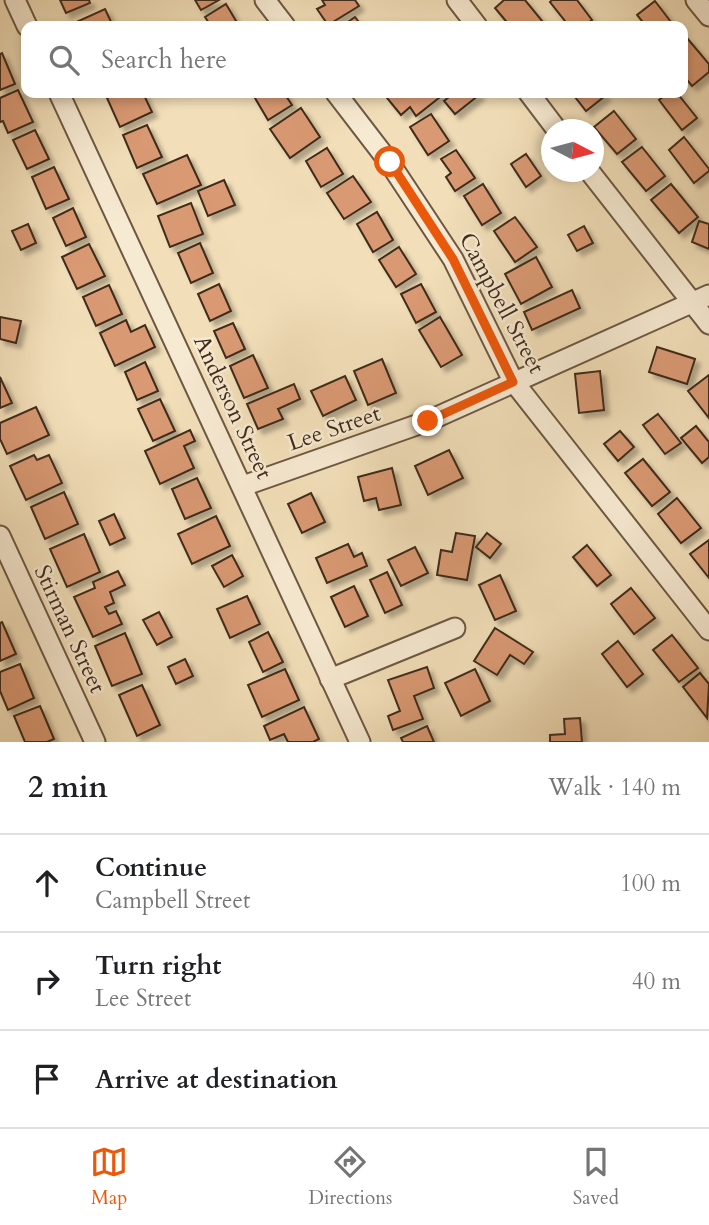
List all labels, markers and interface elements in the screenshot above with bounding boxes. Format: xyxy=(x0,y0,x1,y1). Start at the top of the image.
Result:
search box xyxy=(21,21,688,98)
icon: search xyxy=(45,41,83,79)
text: Search here xyxy=(101,42,227,77)
north arrow xyxy=(541,119,604,182)
route start xyxy=(374,146,405,177)
street label: Campbell Street xyxy=(452,227,552,379)
street label: Anderson Street xyxy=(186,330,280,484)
street label: Lee Street xyxy=(283,398,385,458)
route end xyxy=(412,405,443,436)
street label: Stirman Street xyxy=(27,560,113,698)
text: 2 min xyxy=(28,767,108,808)
text: Walk · 140 m xyxy=(548,772,681,803)
text: Continue xyxy=(95,850,207,885)
icon: ahead xyxy=(28,864,66,902)
text: 100 m xyxy=(620,868,681,899)
text: Campbell Street xyxy=(95,885,250,916)
text: Turn right xyxy=(95,948,222,983)
icon: right xyxy=(28,962,66,1000)
text: 40 m xyxy=(632,966,681,997)
text: Lee Street xyxy=(95,983,191,1014)
icon: arrive xyxy=(28,1060,66,1098)
text: Arrive at destination xyxy=(95,1062,338,1097)
tab: Map xyxy=(90,1143,128,1211)
tab: Directions xyxy=(309,1143,392,1211)
tab: Saved xyxy=(573,1143,619,1211)

